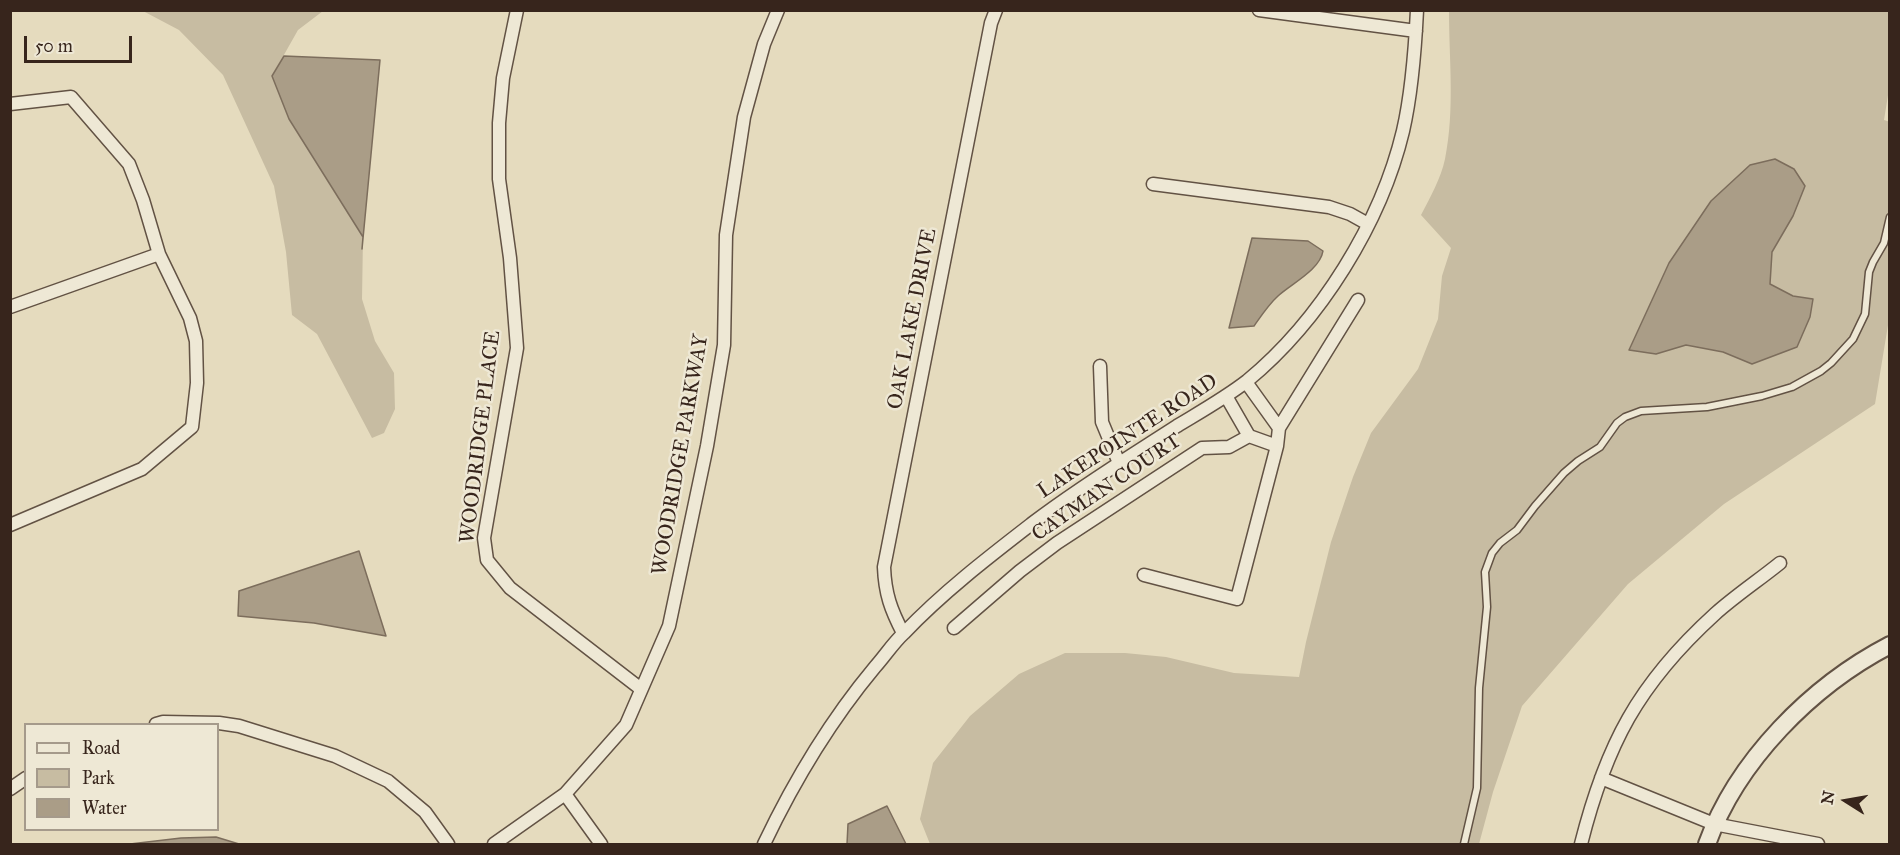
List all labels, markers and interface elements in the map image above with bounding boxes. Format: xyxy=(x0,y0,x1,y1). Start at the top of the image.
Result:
scale bar xyxy=(27,24,135,62)
text: 50 m xyxy=(35,35,73,57)
street label: OAK LAKE DRIVE xyxy=(883,226,943,412)
street label: WOODRIDGE PLACE xyxy=(455,329,507,545)
street label: WOODRIDGE PARKWAY xyxy=(647,333,715,577)
street label: LAKEPOINTE ROAD xyxy=(1033,369,1223,505)
street label: CAYMAN COURT xyxy=(1027,429,1187,547)
legend xyxy=(24,723,219,831)
text: Road xyxy=(82,737,120,759)
text: Park xyxy=(82,767,115,789)
north arrow xyxy=(1816,771,1876,831)
text: N xyxy=(1817,789,1838,806)
text: Water xyxy=(82,797,126,819)

